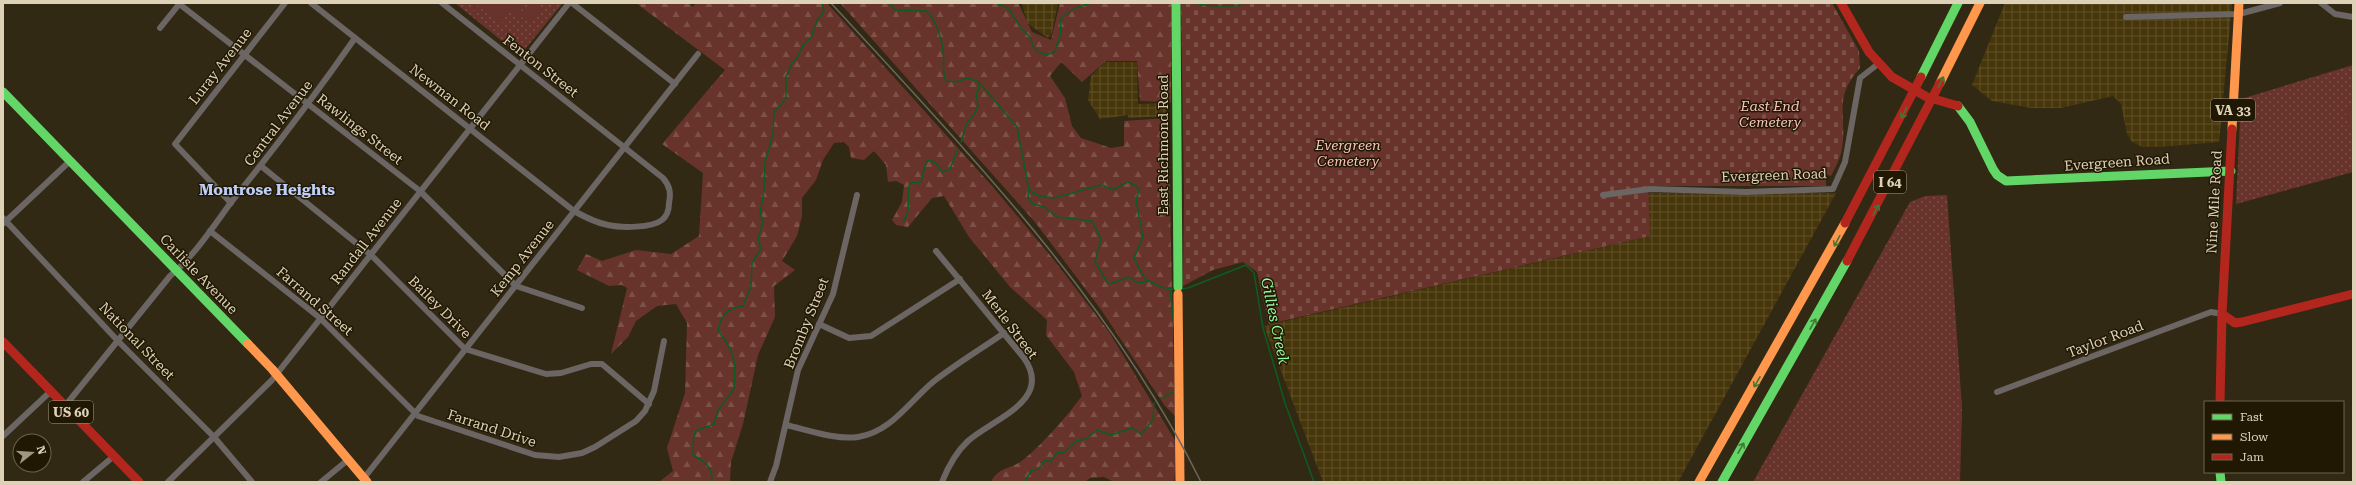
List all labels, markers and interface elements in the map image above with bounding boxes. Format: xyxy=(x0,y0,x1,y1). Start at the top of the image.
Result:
street label: Luray Avenue xyxy=(185,24,255,107)
street label: Fenton Street xyxy=(500,32,582,100)
street label: Newman Road xyxy=(407,61,493,133)
street label: East Richmond Road xyxy=(1155,75,1171,215)
street label: Central Avenue xyxy=(241,77,316,169)
one-way arrow xyxy=(1938,77,1945,89)
street label: Rawlings Street xyxy=(314,91,406,167)
park label: East End Cemetery xyxy=(1739,98,1802,130)
road number: VA 33 xyxy=(2211,99,2255,121)
one-way arrow xyxy=(1900,107,1907,119)
park label: Evergreen Cemetery xyxy=(1314,137,1381,169)
street label: Evergreen Road xyxy=(2064,150,2170,174)
street label: Nine Mile Road xyxy=(2203,150,2225,254)
street label: Evergreen Road xyxy=(1721,165,1827,185)
road number: I 64 xyxy=(1874,171,1906,193)
district label: Montrose Heights xyxy=(199,181,335,199)
street label: Randall Avenue xyxy=(327,194,405,287)
one-way arrow xyxy=(1872,204,1880,216)
street label: Kemp Avenue xyxy=(487,216,557,300)
street label: Carlisle Avenue xyxy=(157,231,241,317)
one-way arrow xyxy=(1833,235,1840,247)
street label: Farrand Street xyxy=(274,263,356,339)
street label: Bailey Drive xyxy=(405,272,475,342)
street label: Bromby Street xyxy=(780,275,832,371)
water label: Gillies Creek xyxy=(1257,276,1293,367)
street label: Merle Street xyxy=(979,286,1041,362)
street label: National Street xyxy=(96,299,178,383)
street label: Taylor Road xyxy=(2065,317,2146,361)
one-way arrow xyxy=(1810,318,1817,330)
one-way arrow xyxy=(1753,376,1761,388)
road number: US 60 xyxy=(49,401,93,423)
legend xyxy=(2204,401,2344,473)
street label: Farrand Drive xyxy=(446,406,539,450)
text: Fast xyxy=(2240,410,2264,424)
text: Slow xyxy=(2240,430,2268,444)
north arrow xyxy=(12,433,52,473)
one-way arrow xyxy=(1738,442,1746,454)
text: N xyxy=(34,444,49,457)
text: Jam xyxy=(2240,450,2264,464)

